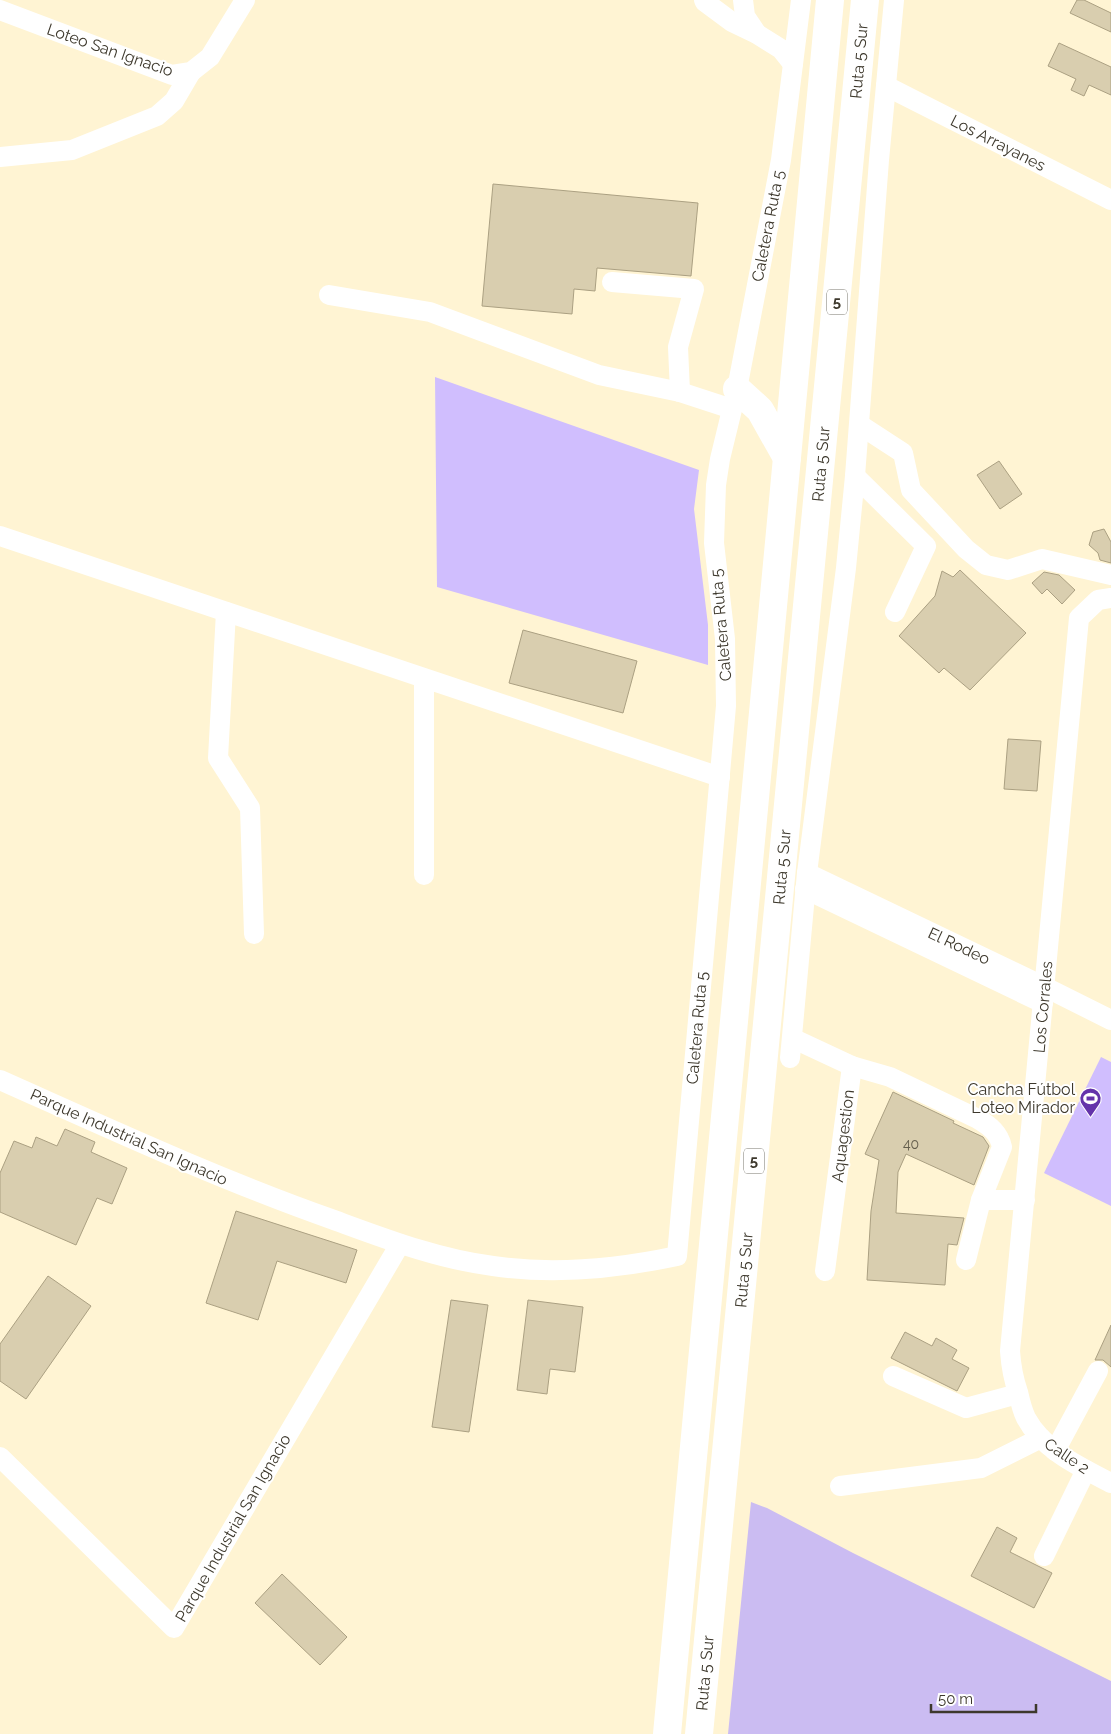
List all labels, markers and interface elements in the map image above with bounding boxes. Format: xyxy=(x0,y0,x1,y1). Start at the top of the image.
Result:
street label: Loteo San Ignacio xyxy=(44,19,176,81)
street label: Ruta 5 Sur xyxy=(846,22,872,99)
street label: Los Arrayanes xyxy=(947,111,1049,175)
street label: Caletera Ruta 5 xyxy=(748,168,788,283)
road number: 5 xyxy=(827,290,847,314)
street label: Ruta 5 Sur xyxy=(808,425,834,502)
street label: Caletera Ruta 5 xyxy=(707,568,735,682)
street label: Ruta 5 Sur xyxy=(769,828,795,905)
street label: El Rodeo xyxy=(925,923,993,969)
street label: Los Corrales xyxy=(1030,960,1057,1054)
street label: Caletera Ruta 5 xyxy=(683,971,711,1085)
place label: Cancha Fútbol Loteo Mirador xyxy=(968,1080,1076,1117)
street label: Parque Industrial San Ignacio xyxy=(27,1085,231,1189)
sports icon: Cancha Fútbol Loteo Mirador xyxy=(1079,1086,1103,1117)
street label: Aquagestion xyxy=(828,1088,858,1184)
house number: 40 xyxy=(903,1136,919,1152)
road number: 5 xyxy=(744,1148,764,1174)
street label: Ruta 5 Sur xyxy=(731,1231,757,1308)
street label: Parque Industrial San Ignacio xyxy=(171,1431,295,1625)
street label: Calle 2 xyxy=(1041,1434,1093,1478)
street label: Ruta 5 Sur xyxy=(692,1634,718,1711)
scale bar xyxy=(931,1682,1036,1714)
text: 50 m xyxy=(938,1690,973,1708)

